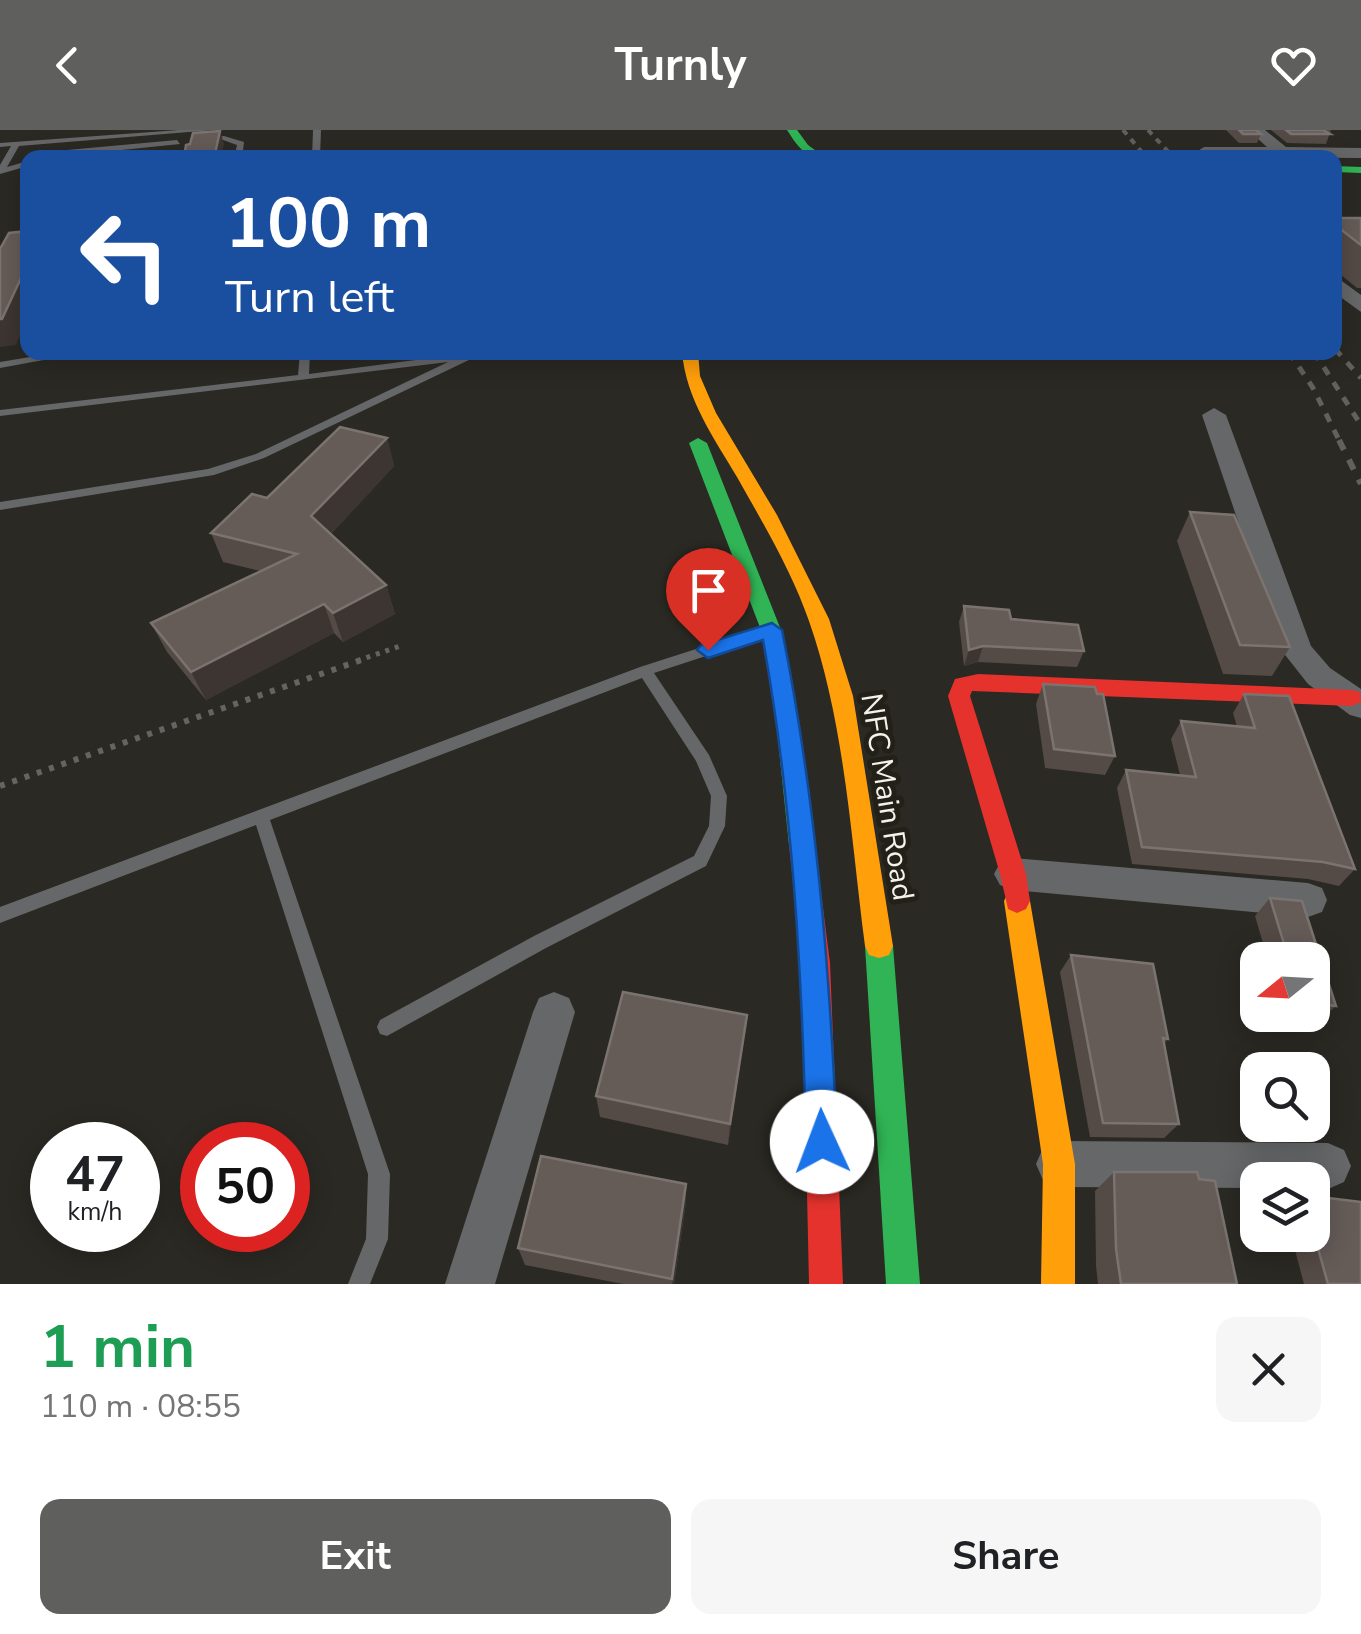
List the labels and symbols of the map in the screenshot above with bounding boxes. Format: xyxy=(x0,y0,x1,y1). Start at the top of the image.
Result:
pin xyxy=(666,548,751,651)
street label: NFC Main Road xyxy=(850,691,924,903)
north arrow xyxy=(1240,942,1330,1032)
position arrow xyxy=(770,1090,874,1194)
speed limit sign: 50 xyxy=(180,1122,310,1252)

